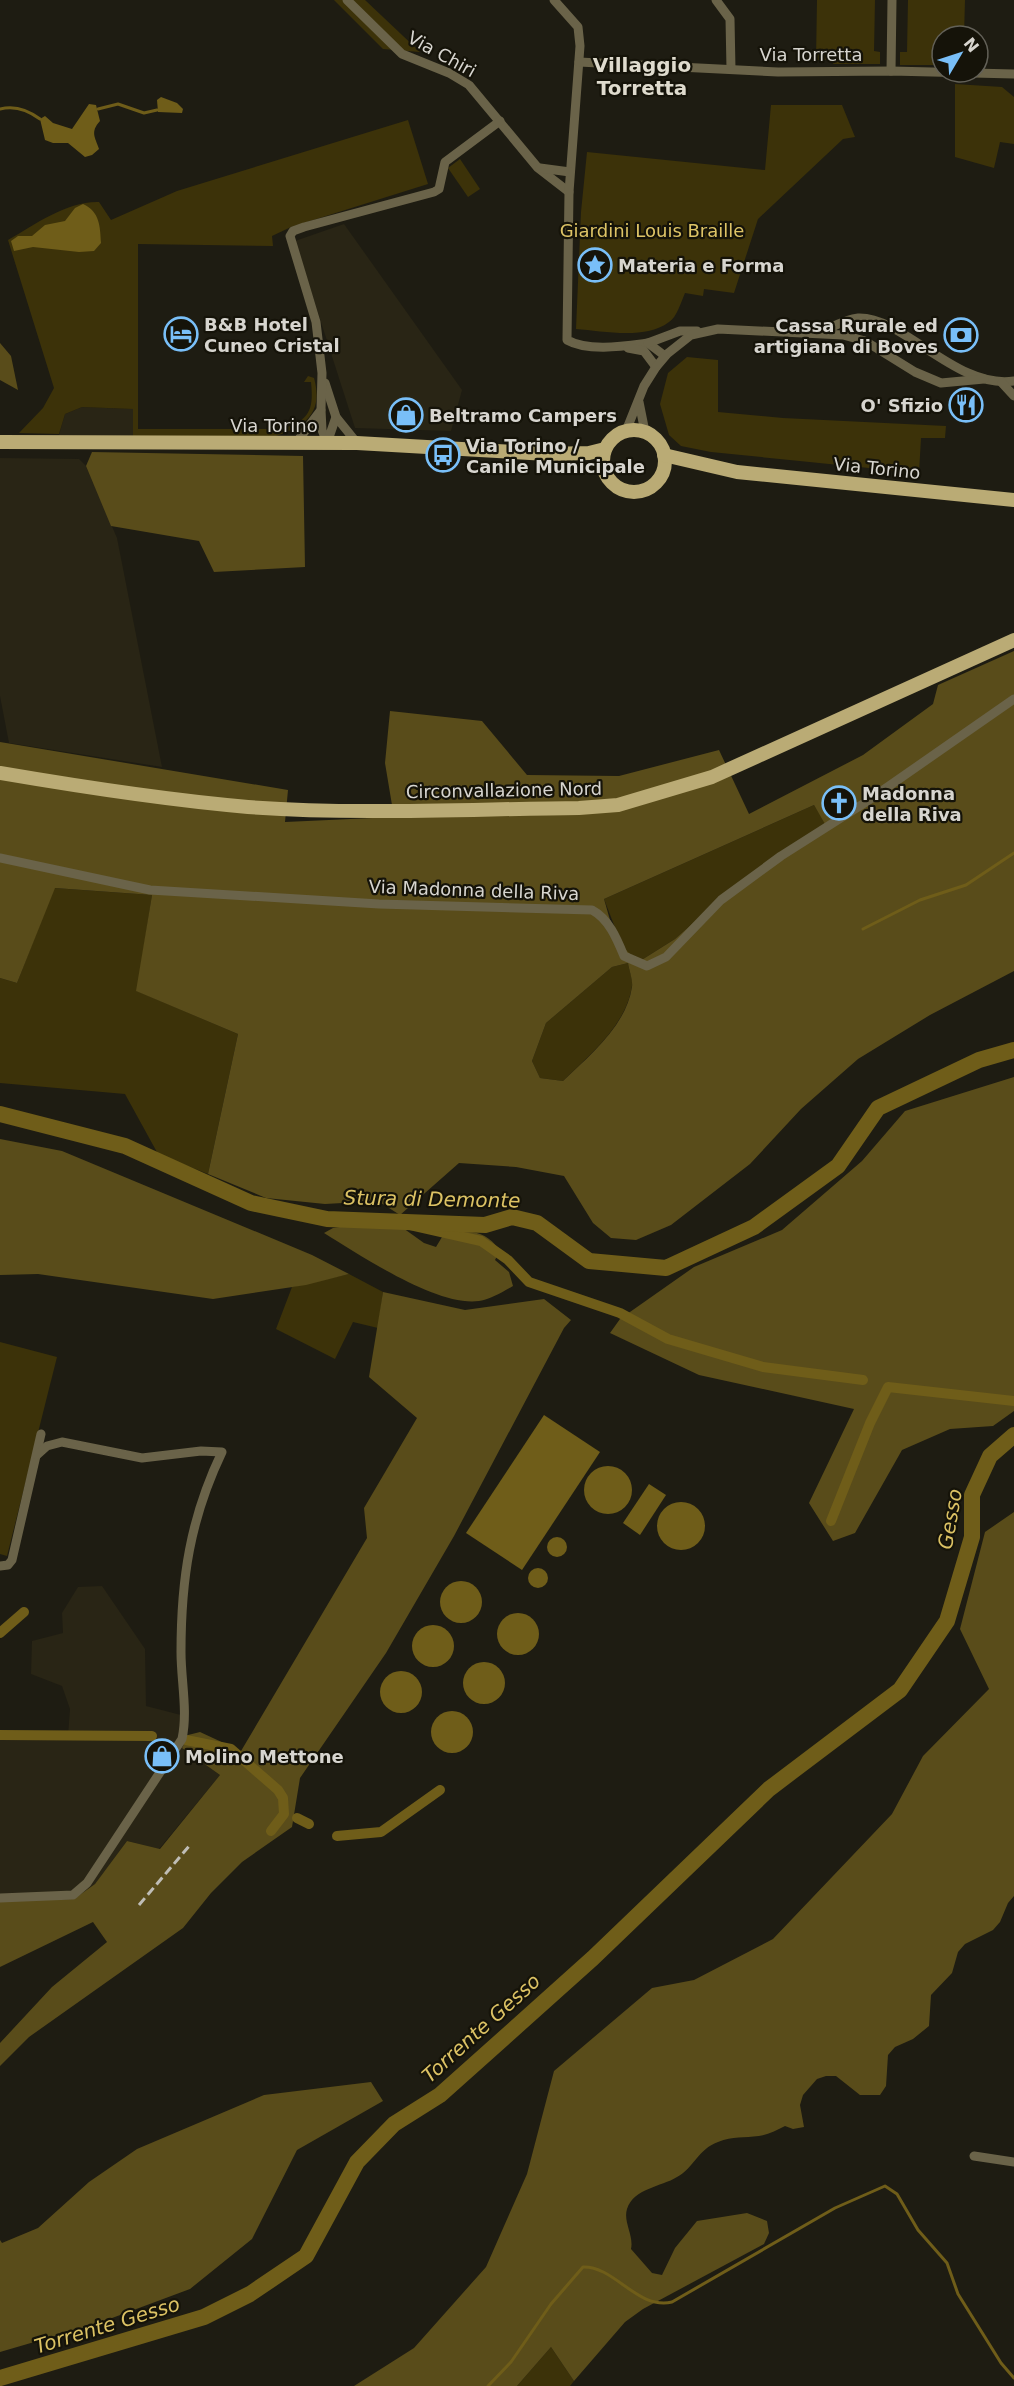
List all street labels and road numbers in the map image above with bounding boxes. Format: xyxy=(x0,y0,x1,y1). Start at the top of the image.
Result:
street label: Via Chiri xyxy=(404,27,480,81)
street label: Via Torretta xyxy=(760,44,862,65)
street label: Via Torino xyxy=(230,415,318,436)
street label: Via Torino xyxy=(832,453,922,483)
street label: Circonvallazione Nord xyxy=(406,778,602,802)
street label: Via Madonna della Riva xyxy=(368,876,580,904)

